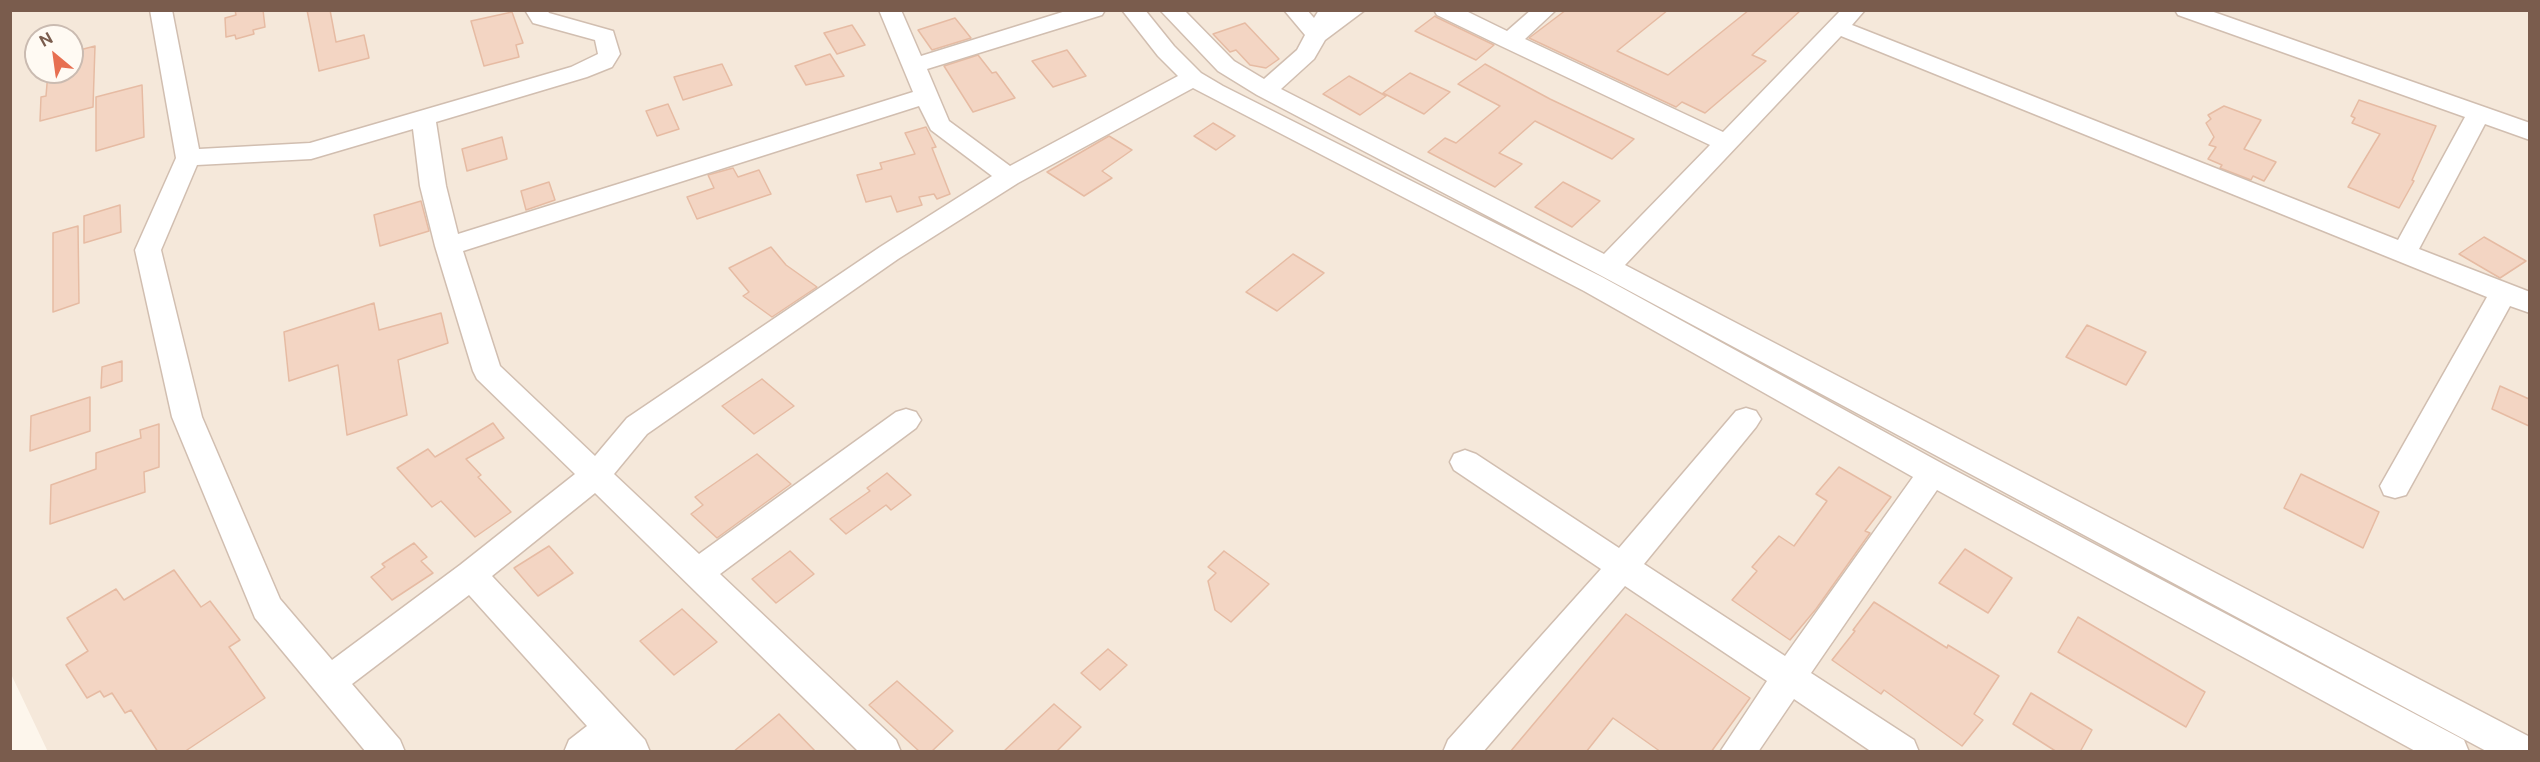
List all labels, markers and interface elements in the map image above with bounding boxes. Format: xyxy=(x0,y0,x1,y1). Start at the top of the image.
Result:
north arrow xyxy=(24,24,84,84)
text: N xyxy=(36,28,56,51)

